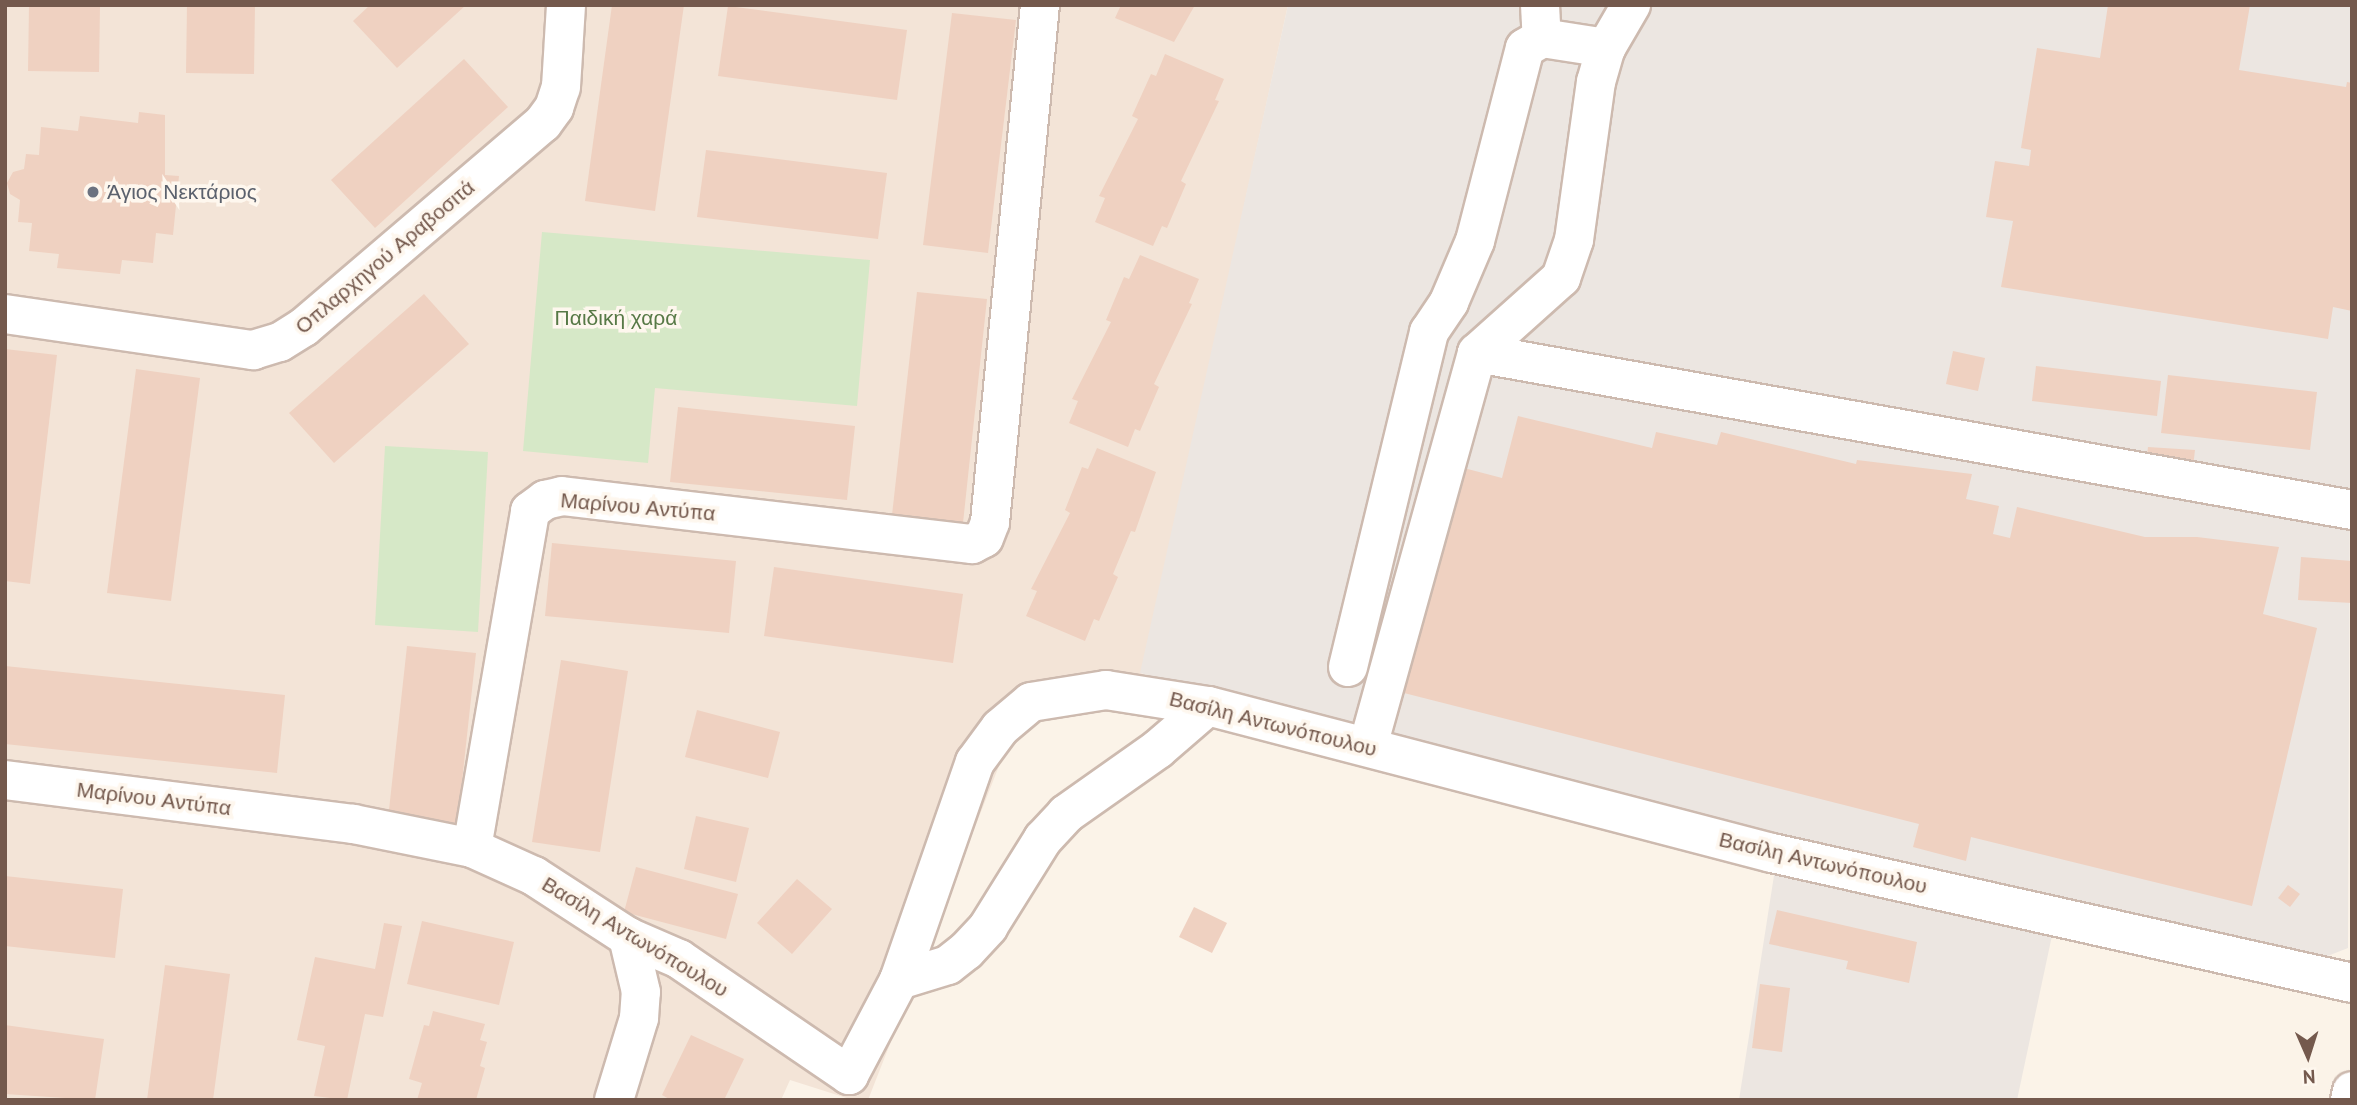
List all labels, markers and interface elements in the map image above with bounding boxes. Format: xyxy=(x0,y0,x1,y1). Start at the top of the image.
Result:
street label: Οπλαρχηγού Αραβοσιτά xyxy=(290,175,480,339)
place label: Άγιος Νεκτάριος xyxy=(107,179,257,205)
marker: Άγιος Νεκτάριος xyxy=(85,184,101,200)
park label: Παιδική χαρά xyxy=(555,305,677,331)
street label: Μαρίνου Αντύπα xyxy=(559,488,717,526)
street label: Βασίλη Αντωνόπουλου xyxy=(1167,686,1379,762)
street label: Μαρίνου Αντύπα xyxy=(75,777,233,821)
street label: Βασίλη Αντωνόπουλου xyxy=(1717,827,1929,899)
street label: Βασίλη Αντωνόπουλου xyxy=(537,871,733,1003)
north arrow xyxy=(2273,1021,2343,1091)
text: N xyxy=(2302,1065,2316,1089)

